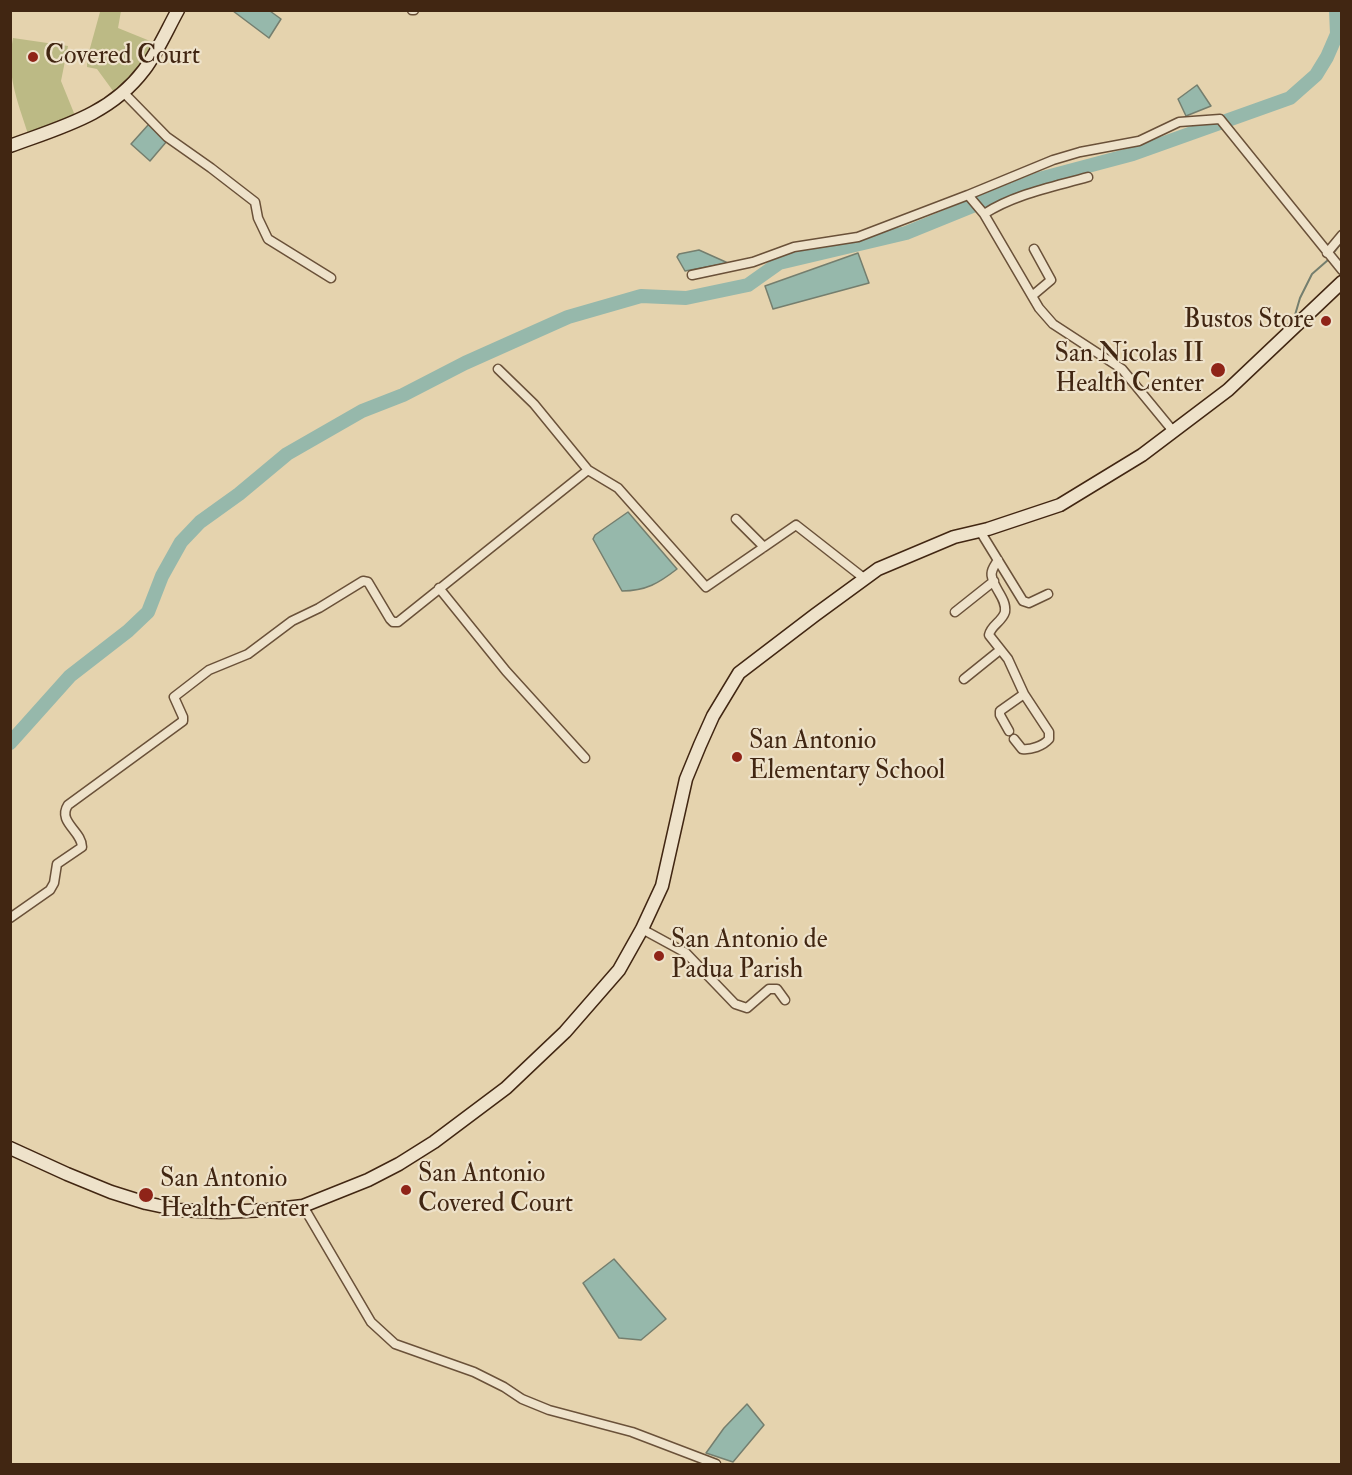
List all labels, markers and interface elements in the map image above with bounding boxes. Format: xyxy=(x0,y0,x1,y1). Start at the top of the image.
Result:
place label: Covered Court xyxy=(45,41,200,73)
marker: Covered Court xyxy=(26,50,40,64)
place label: Bustos Store xyxy=(1184,305,1314,337)
marker: Bustos Store xyxy=(1319,314,1333,328)
place label: San Nicolas II Health Center xyxy=(1055,339,1204,400)
marker: San Nicolas II Health Center xyxy=(1209,361,1227,379)
place label: San Antonio Elementary School xyxy=(749,726,945,788)
marker: San Antonio Elementary School xyxy=(730,750,744,764)
place label: San Antonio de Padua Parish xyxy=(671,925,827,987)
marker: San Antonio de Padua Parish xyxy=(652,949,666,963)
place label: San Antonio Covered Court xyxy=(418,1159,573,1220)
place label: San Antonio Health Center xyxy=(160,1164,309,1226)
marker: San Antonio Covered Court xyxy=(399,1183,413,1197)
marker: San Antonio Health Center xyxy=(137,1186,155,1204)

